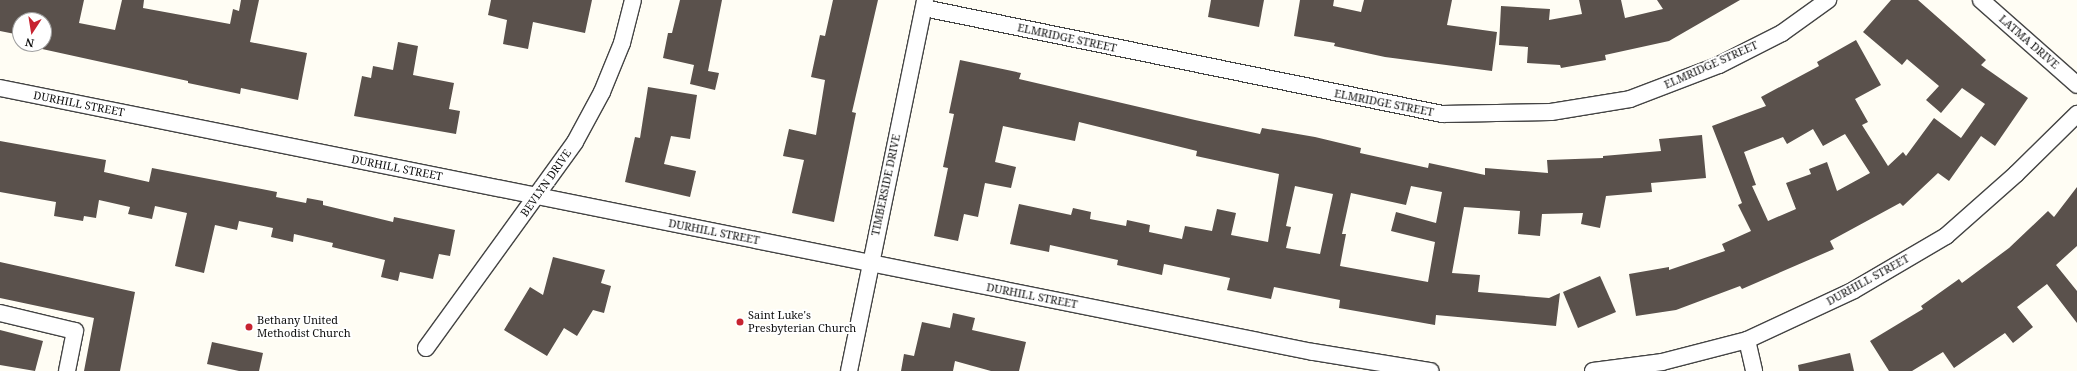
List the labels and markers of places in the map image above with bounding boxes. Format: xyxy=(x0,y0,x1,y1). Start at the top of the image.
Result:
place label: Saint Luke's Presbyterian Church xyxy=(748,309,856,335)
place label: Bethany United Methodist Church xyxy=(257,314,351,340)
marker: Saint Luke's Presbyterian Church xyxy=(735,317,745,327)
marker: Bethany United Methodist Church xyxy=(244,322,254,332)

